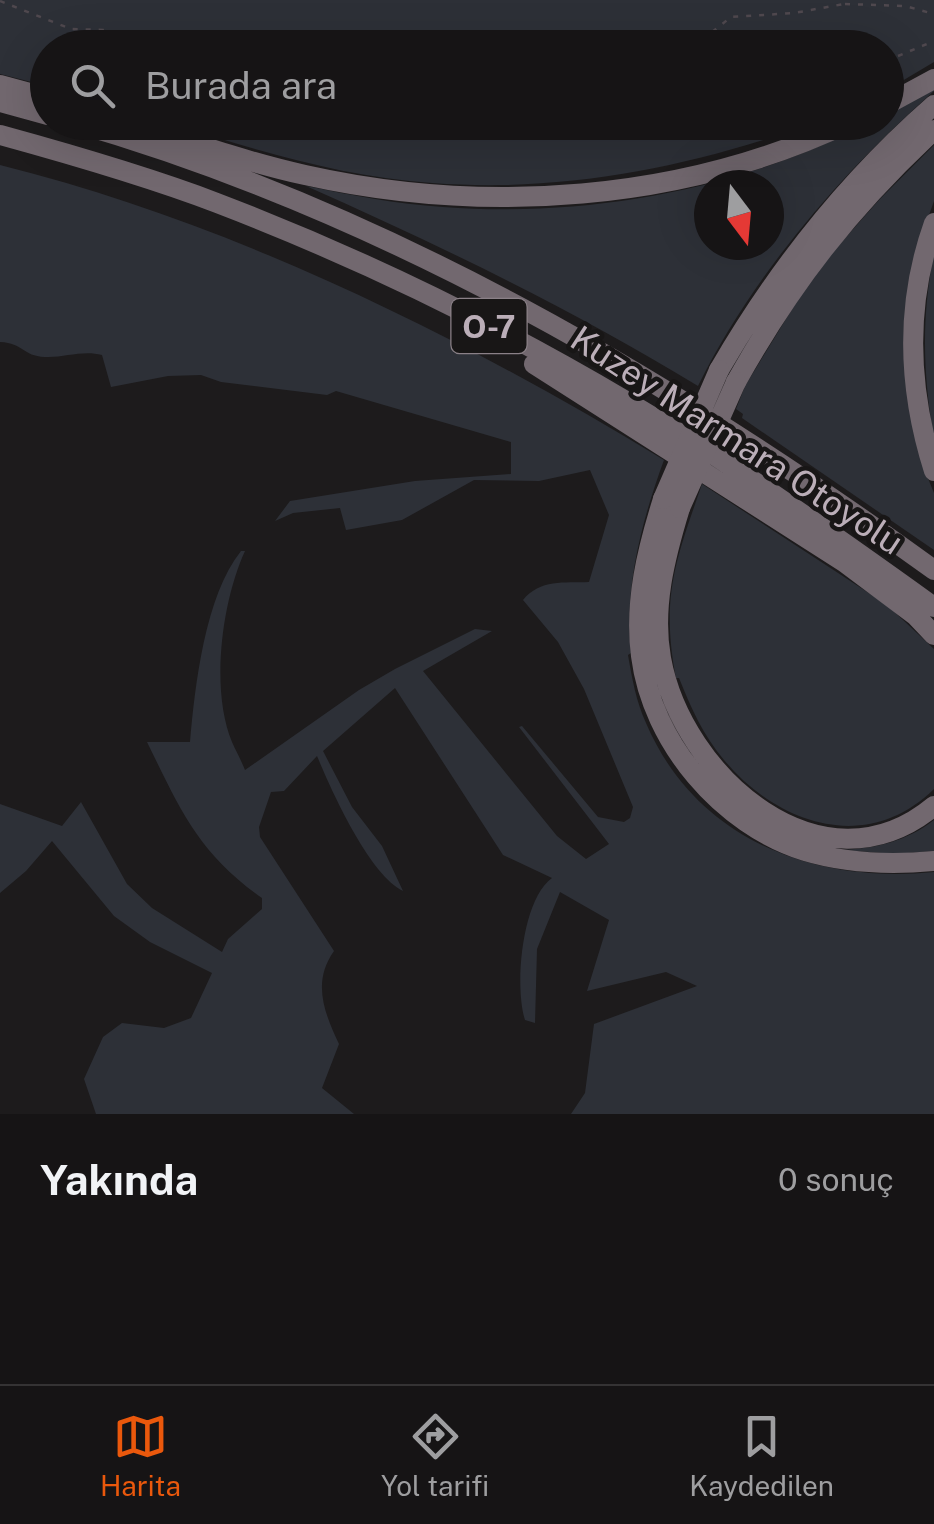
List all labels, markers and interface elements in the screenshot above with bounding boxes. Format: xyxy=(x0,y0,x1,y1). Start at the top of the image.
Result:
search box xyxy=(30,30,904,140)
icon: search xyxy=(65,58,120,113)
text: Burada ara xyxy=(145,63,337,108)
north arrow xyxy=(694,170,784,260)
road number: O-7 xyxy=(452,299,526,353)
street label: Kuzey Marmara Otoyolu xyxy=(563,317,911,563)
text: Yakında xyxy=(40,1155,198,1204)
text: 0 sonuç xyxy=(778,1161,894,1198)
tab: Harita xyxy=(100,1409,181,1502)
tab: Yol tarifi xyxy=(381,1409,489,1502)
tab: Kaydedilen xyxy=(689,1409,834,1502)

